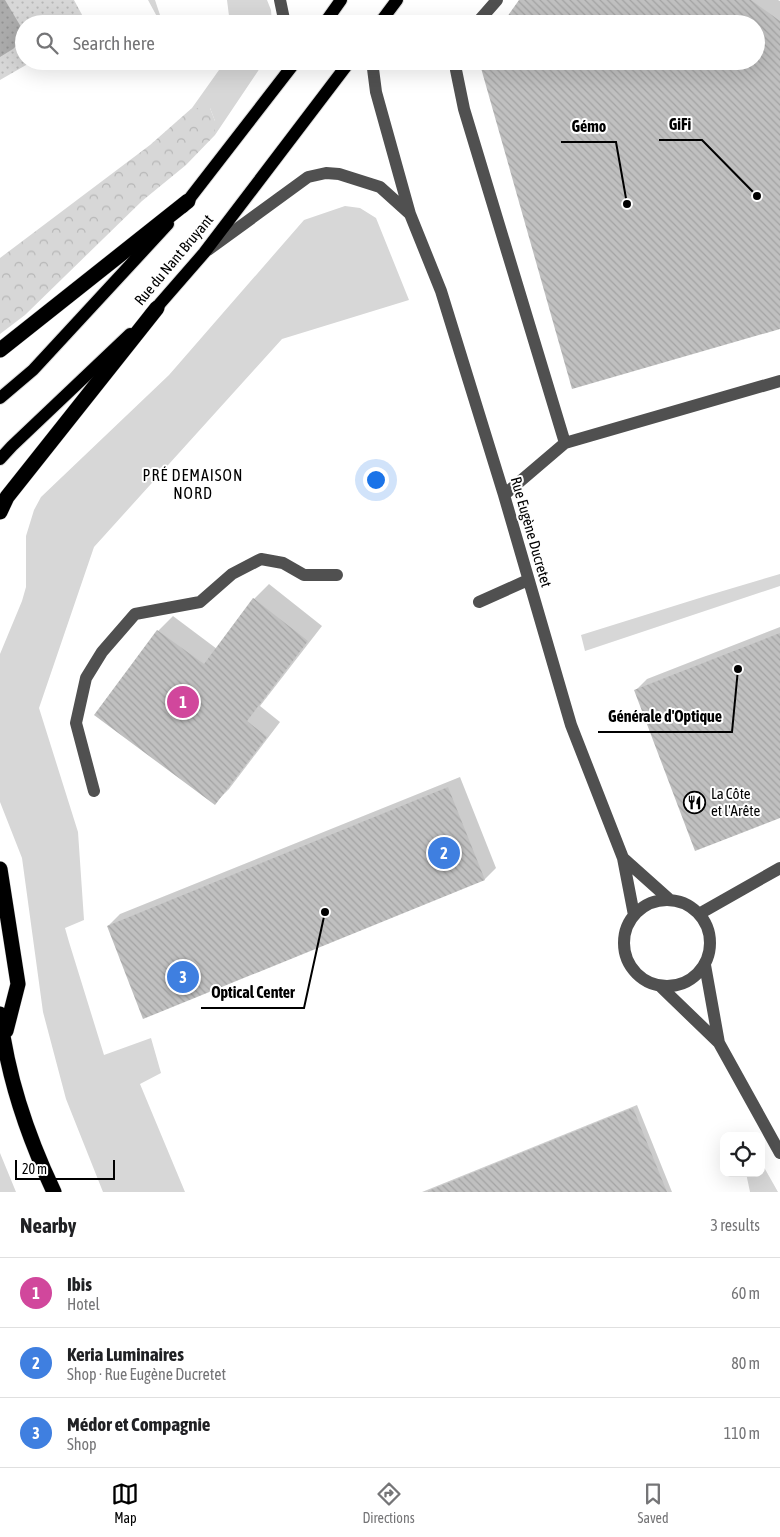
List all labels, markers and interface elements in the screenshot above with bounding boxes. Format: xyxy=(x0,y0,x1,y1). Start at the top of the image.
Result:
search box xyxy=(15,15,765,70)
icon: search xyxy=(33,29,61,57)
text: Search here xyxy=(73,32,155,54)
callout: GiFi xyxy=(659,109,702,140)
callout: Gémo xyxy=(561,111,616,142)
text: GiFi xyxy=(669,115,691,133)
text: Gémo xyxy=(572,117,607,135)
street label: Rue du Nant Bruyant xyxy=(131,211,216,308)
district label: PRÉ DEMAISON NORD xyxy=(143,466,243,502)
your location xyxy=(363,467,389,493)
street label: Rue Eugène Ducretet xyxy=(508,475,555,589)
pin: 1 xyxy=(167,683,199,721)
callout: Générale d'Optique xyxy=(598,701,732,732)
text: Générale d'Optique xyxy=(608,707,722,725)
place label: La Côte et l'Arête xyxy=(711,785,760,819)
restaurant icon: La Côte et l'Arête xyxy=(683,791,707,815)
pin: 2 xyxy=(428,834,460,872)
pin: 3 xyxy=(167,958,199,996)
callout: Optical Center xyxy=(201,977,304,1008)
text: Optical Center xyxy=(211,983,295,1001)
map controls xyxy=(720,1132,765,1177)
button: locate xyxy=(720,1132,765,1177)
scale bar xyxy=(15,1157,115,1180)
text: 20 m xyxy=(22,1161,47,1177)
text: Nearby xyxy=(20,1213,76,1237)
text: 3 results xyxy=(710,1216,760,1234)
text: Ibis xyxy=(67,1273,92,1295)
text: 1 xyxy=(32,1284,40,1302)
text: 60 m xyxy=(731,1284,760,1302)
text: Hotel xyxy=(67,1295,100,1313)
text: Keria Luminaires xyxy=(67,1343,184,1365)
text: 2 xyxy=(32,1354,40,1372)
text: 80 m xyxy=(731,1354,760,1372)
text: Shop · Rue Eugène Ducretet xyxy=(67,1365,226,1383)
text: Médor et Compagnie xyxy=(67,1413,211,1435)
text: 3 xyxy=(32,1424,40,1442)
text: 110 m xyxy=(724,1424,760,1442)
text: Shop xyxy=(67,1435,97,1453)
tab: Map xyxy=(111,1480,139,1526)
tab: Directions xyxy=(362,1480,415,1526)
tab: Saved xyxy=(638,1480,669,1526)

